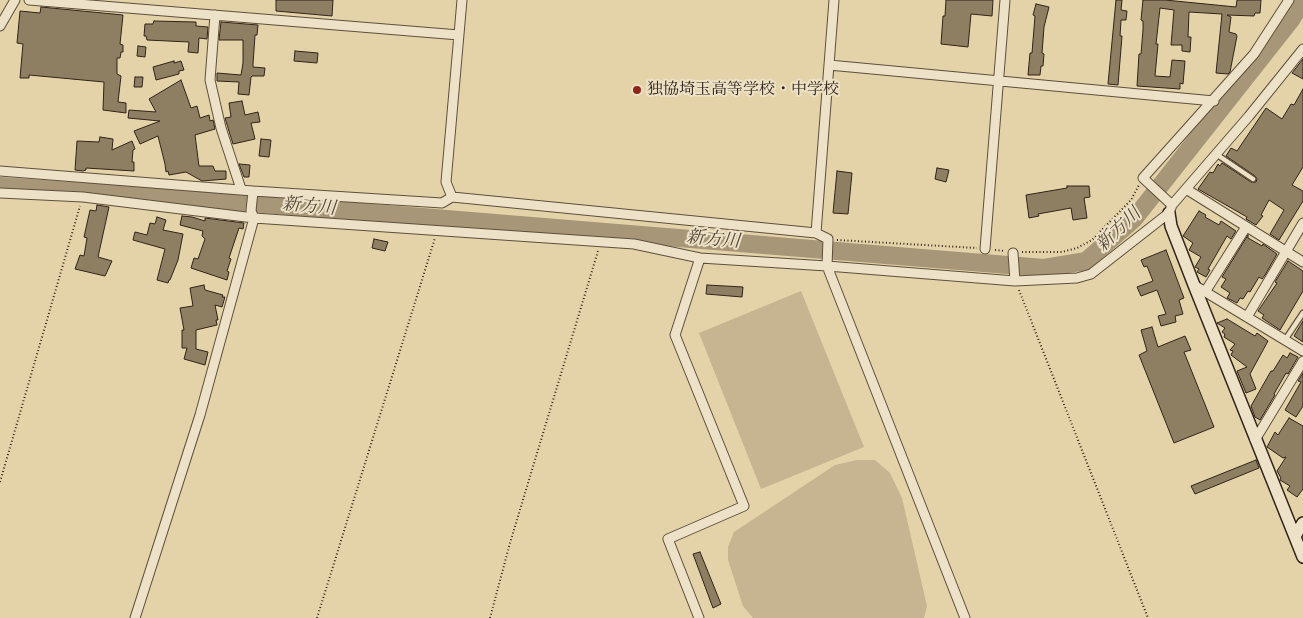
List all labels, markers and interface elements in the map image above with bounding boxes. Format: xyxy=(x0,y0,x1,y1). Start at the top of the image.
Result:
place label: 独協埼玉高等学校・中学校 xyxy=(647,80,839,100)
marker: 独協埼玉高等学校・中学校 xyxy=(631,84,643,96)
water label: 新方川 xyxy=(281,194,337,220)
water label: 新方川 xyxy=(1092,203,1146,257)
water label: 新方川 xyxy=(685,227,741,253)

